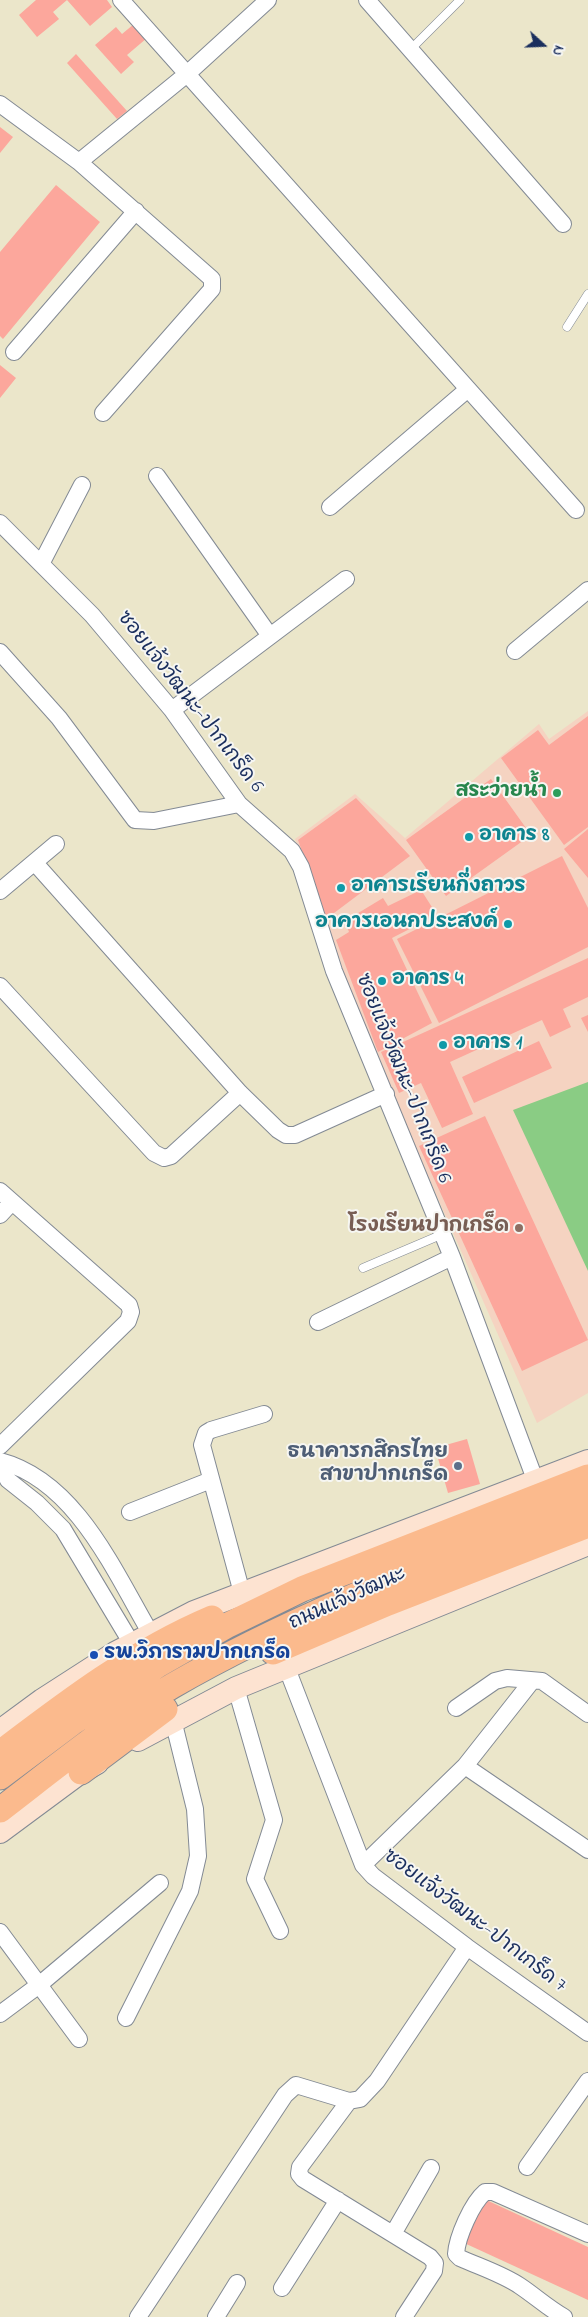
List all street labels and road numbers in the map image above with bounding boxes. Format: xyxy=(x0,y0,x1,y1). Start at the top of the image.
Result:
street label: ซอยแจ้งวัฒนะ-ปากเกร็ด 6 xyxy=(111,607,267,799)
street label: ซอยแจ้งวัฒนะ-ปากเกร็ด 6 xyxy=(349,971,455,1187)
street label: ถนนแจ้งวัฒนะ xyxy=(286,1563,410,1637)
street label: ซอยแจ้งวัฒนะ-ปากเกร็ด 7 xyxy=(378,1845,570,1999)

